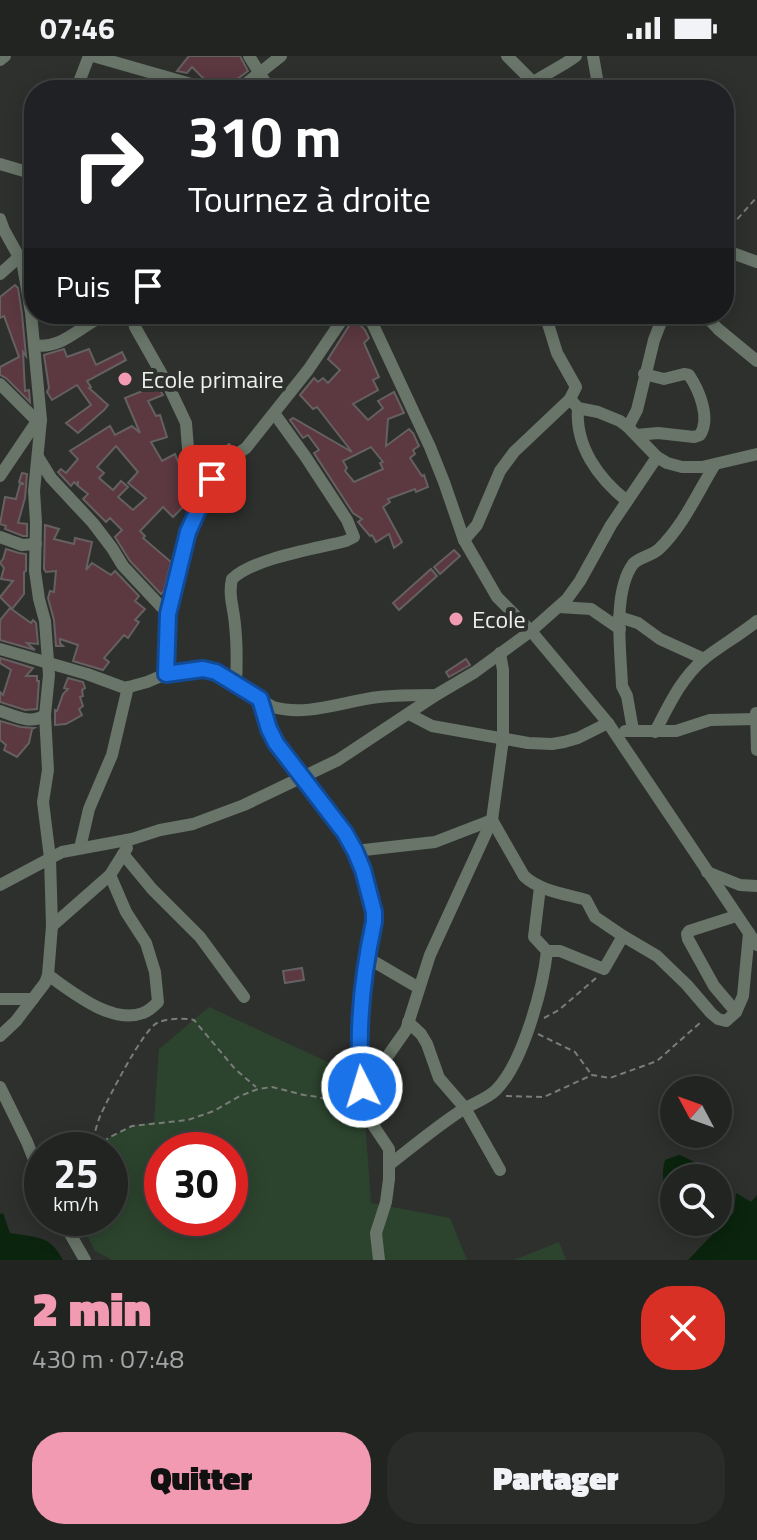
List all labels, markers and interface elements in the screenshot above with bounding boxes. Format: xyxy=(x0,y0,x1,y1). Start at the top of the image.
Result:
text: 07:46 xyxy=(40,5,115,51)
text: 310 m xyxy=(188,94,341,179)
icon: right xyxy=(56,112,160,216)
text: Tournez à droite xyxy=(188,171,431,226)
text: Puis xyxy=(56,263,110,309)
icon: arrive xyxy=(126,264,170,308)
place label: Ecole primaire xyxy=(141,361,284,397)
marker: Ecole primaire xyxy=(116,370,134,388)
pin xyxy=(178,445,246,513)
icon: arrive xyxy=(190,457,234,501)
place label: Ecole xyxy=(472,601,526,637)
marker: Ecole xyxy=(447,610,465,628)
position arrow xyxy=(320,1045,404,1129)
north arrow xyxy=(660,1076,732,1148)
map controls xyxy=(660,1076,732,1236)
speed limit sign: 30 xyxy=(144,1132,248,1236)
text: 25 xyxy=(54,1143,98,1204)
button: search xyxy=(660,1164,732,1236)
text: km/h xyxy=(53,1188,99,1219)
text: 2 min xyxy=(32,1272,151,1345)
button: close xyxy=(641,1286,725,1370)
text: 430 m · 07:48 xyxy=(32,1339,184,1378)
button: Quitter xyxy=(32,1432,371,1524)
button: Partager xyxy=(387,1432,725,1524)

